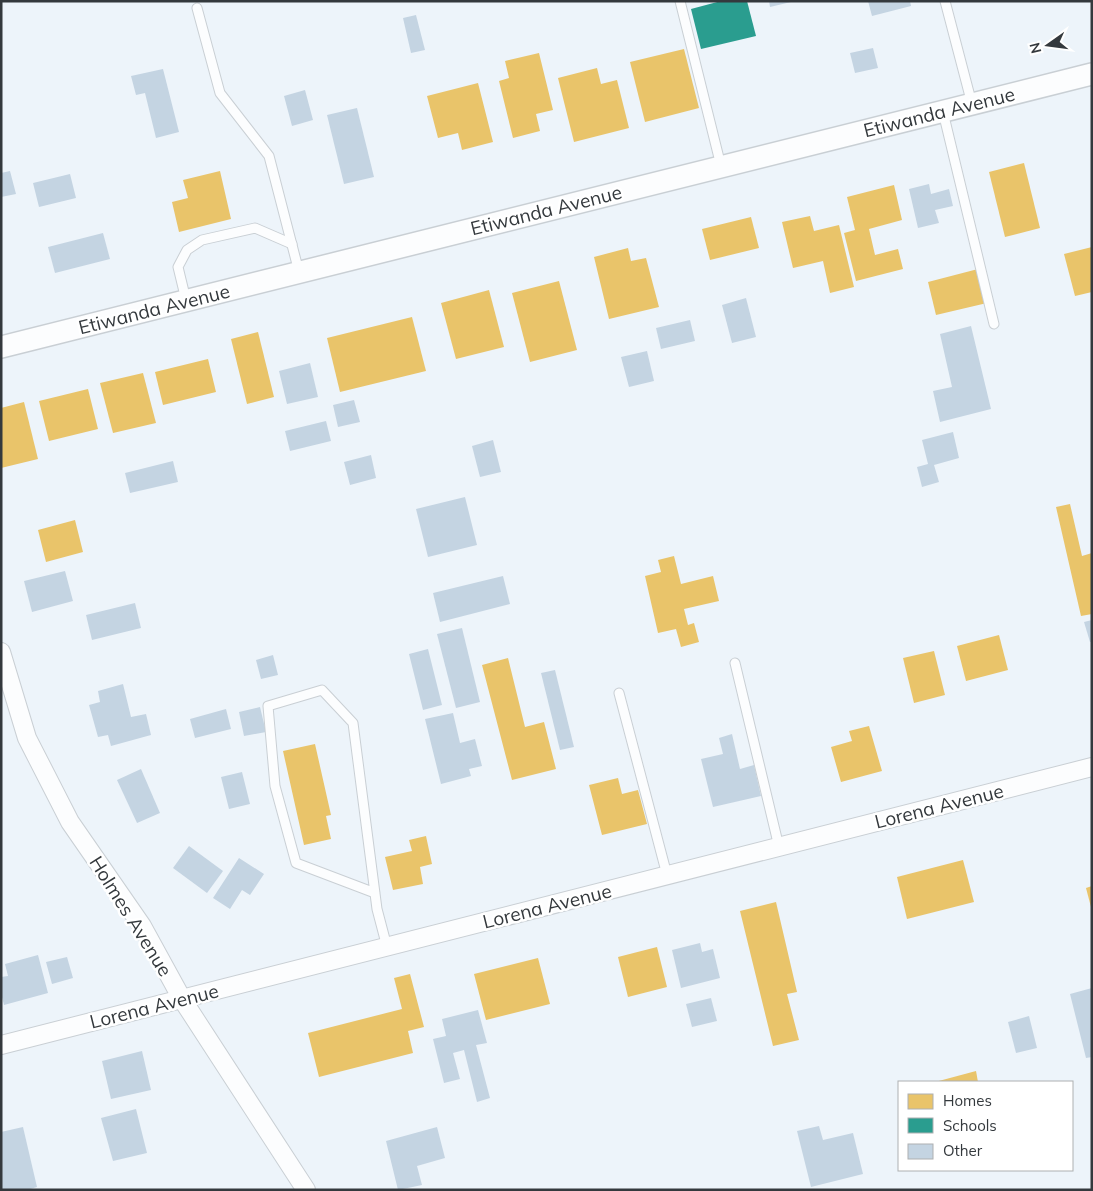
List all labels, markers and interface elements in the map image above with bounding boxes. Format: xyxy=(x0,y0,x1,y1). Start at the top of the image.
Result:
north arrow xyxy=(1023,20,1073,70)
text: N xyxy=(1025,41,1045,55)
street label: Etiwanda Avenue xyxy=(861,82,1017,142)
street label: Etiwanda Avenue xyxy=(468,180,624,240)
street label: Etiwanda Avenue xyxy=(76,279,232,339)
street label: Lorena Avenue xyxy=(872,778,1006,834)
street label: Holmes Avenue xyxy=(84,851,178,981)
street label: Lorena Avenue xyxy=(480,878,614,934)
street label: Lorena Avenue xyxy=(87,978,221,1034)
legend xyxy=(898,1081,1073,1171)
text: Homes xyxy=(943,1091,992,1110)
text: Schools xyxy=(943,1116,997,1135)
text: Other xyxy=(943,1141,983,1160)

